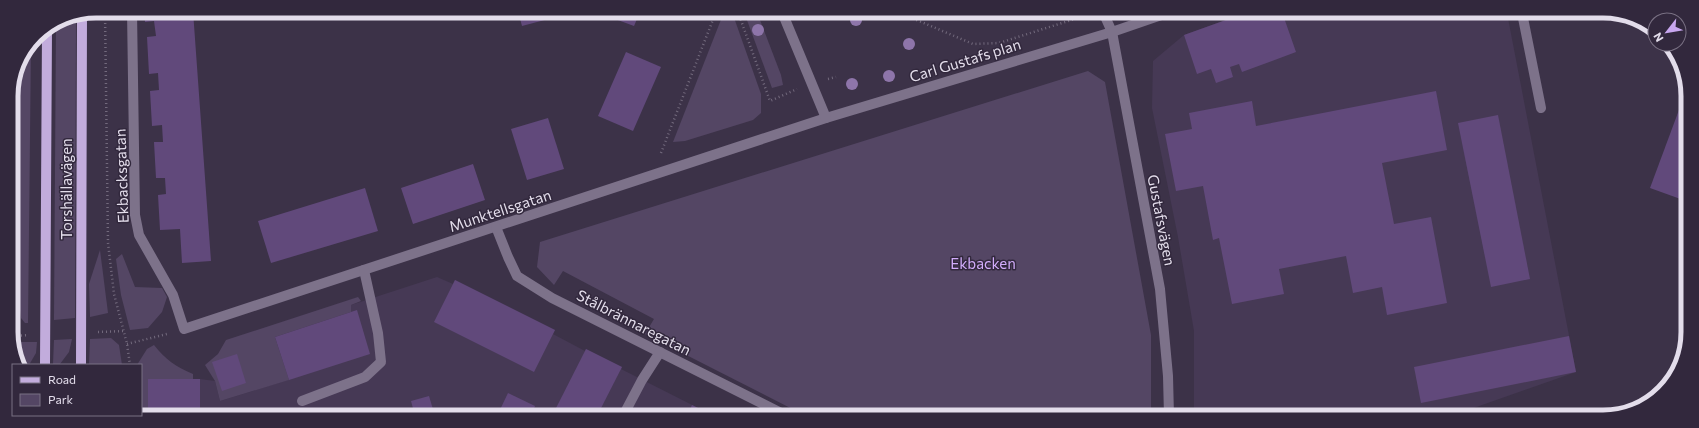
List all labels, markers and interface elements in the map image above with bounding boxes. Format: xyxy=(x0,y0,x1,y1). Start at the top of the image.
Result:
north arrow xyxy=(1647,12,1687,52)
text: N xyxy=(1650,31,1666,44)
street label: Carl Gustafs plan xyxy=(907,35,1023,85)
street label: Ekbacksgatan xyxy=(110,128,132,224)
street label: Torshällavägen xyxy=(57,138,75,240)
street label: Gustafsvägen xyxy=(1144,173,1180,267)
street label: Munktellsgatan xyxy=(447,185,553,235)
park label: Ekbacken xyxy=(950,254,1016,272)
street label: Stålbrännaregatan xyxy=(574,285,694,359)
legend xyxy=(12,364,142,416)
text: Road xyxy=(48,372,76,386)
text: Park xyxy=(48,392,74,406)

